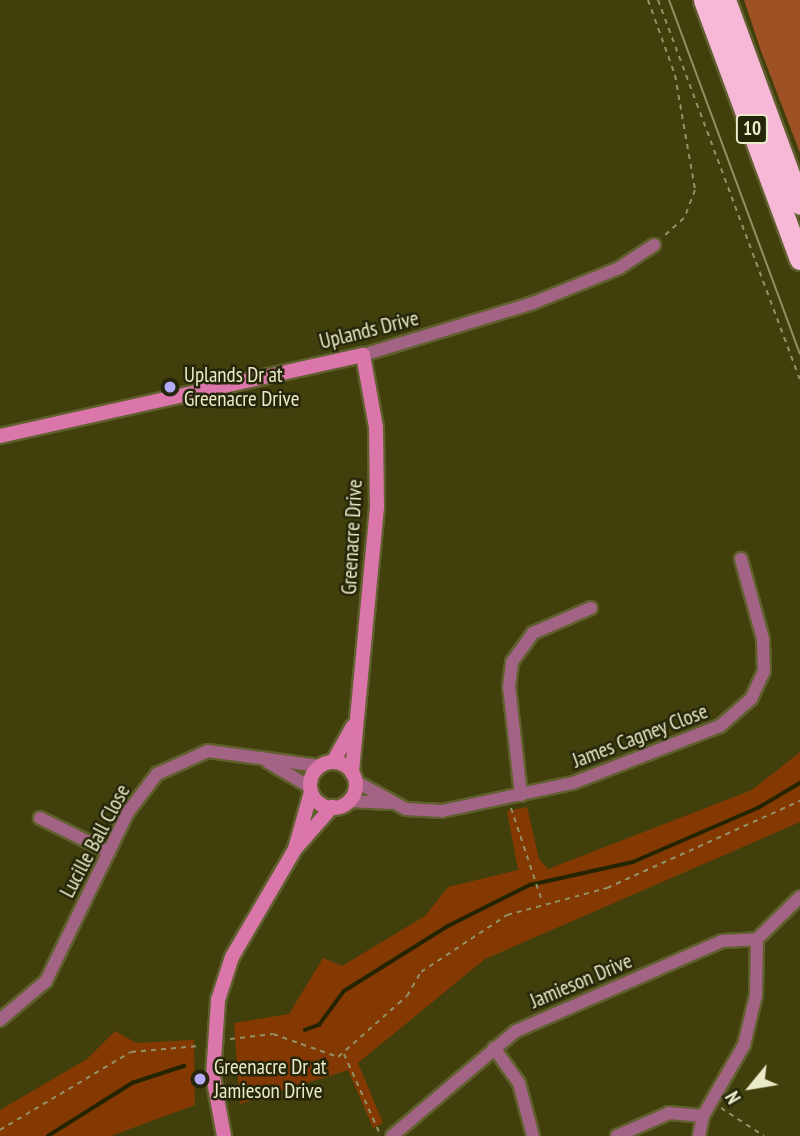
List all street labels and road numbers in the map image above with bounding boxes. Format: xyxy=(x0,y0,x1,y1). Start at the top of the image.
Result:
road number: 10 xyxy=(734,113,770,144)
street label: Uplands Drive xyxy=(317,306,421,354)
street label: Greenacre Drive xyxy=(336,479,368,595)
street label: James Cagney Close xyxy=(569,699,711,773)
street label: Lucille Ball Close xyxy=(55,780,135,902)
street label: Jamieson Drive xyxy=(526,948,636,1014)

